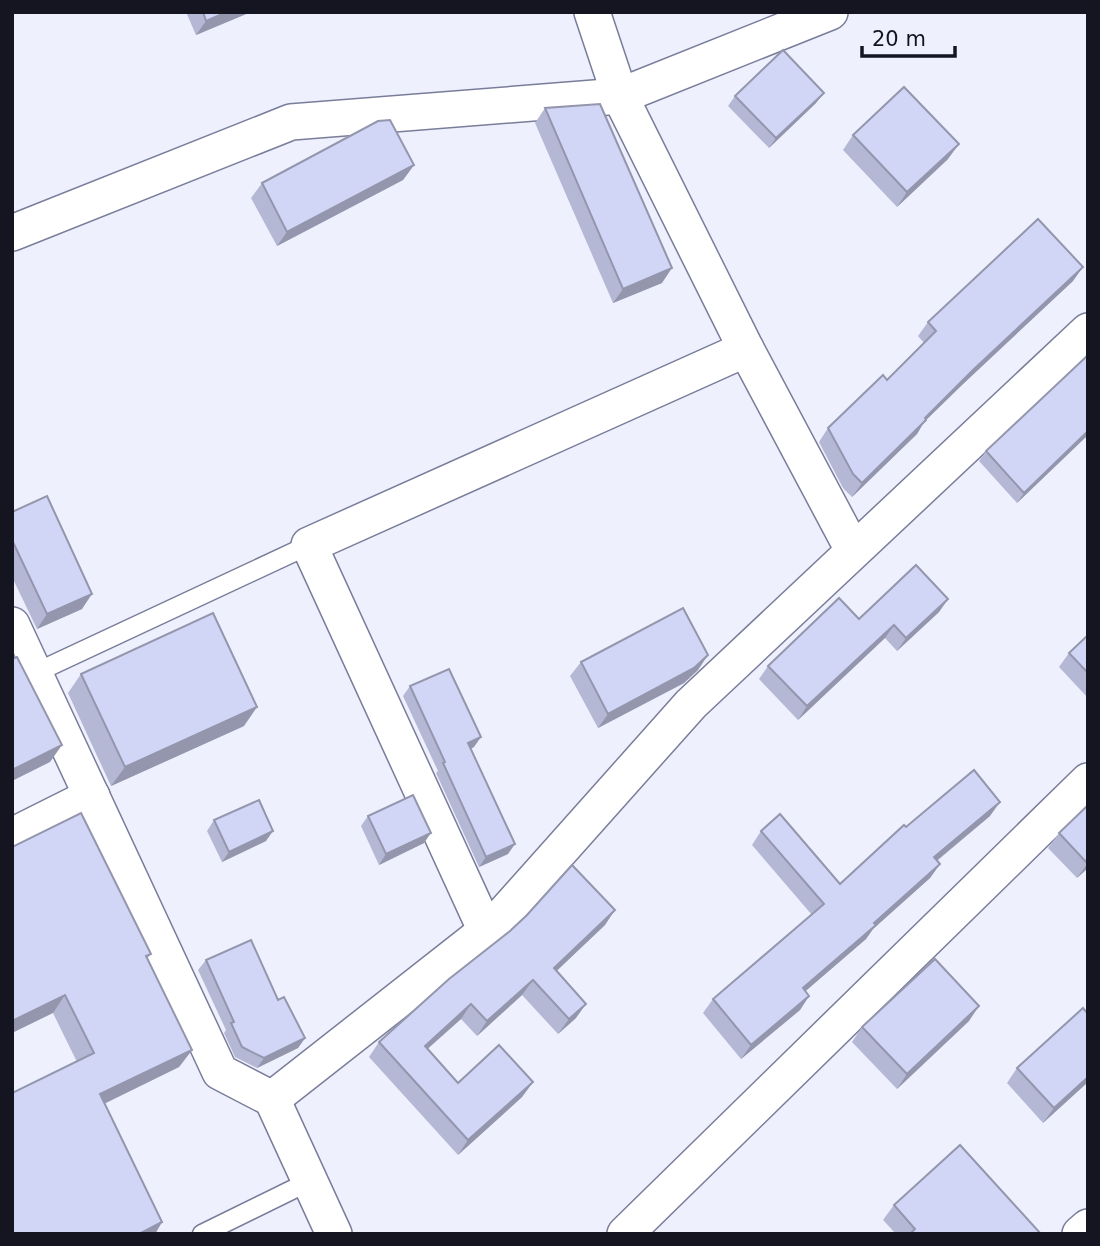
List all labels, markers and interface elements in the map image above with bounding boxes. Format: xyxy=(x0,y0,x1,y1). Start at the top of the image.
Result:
scale bar xyxy=(862,14,955,58)
text: 20 m xyxy=(872,27,926,51)

